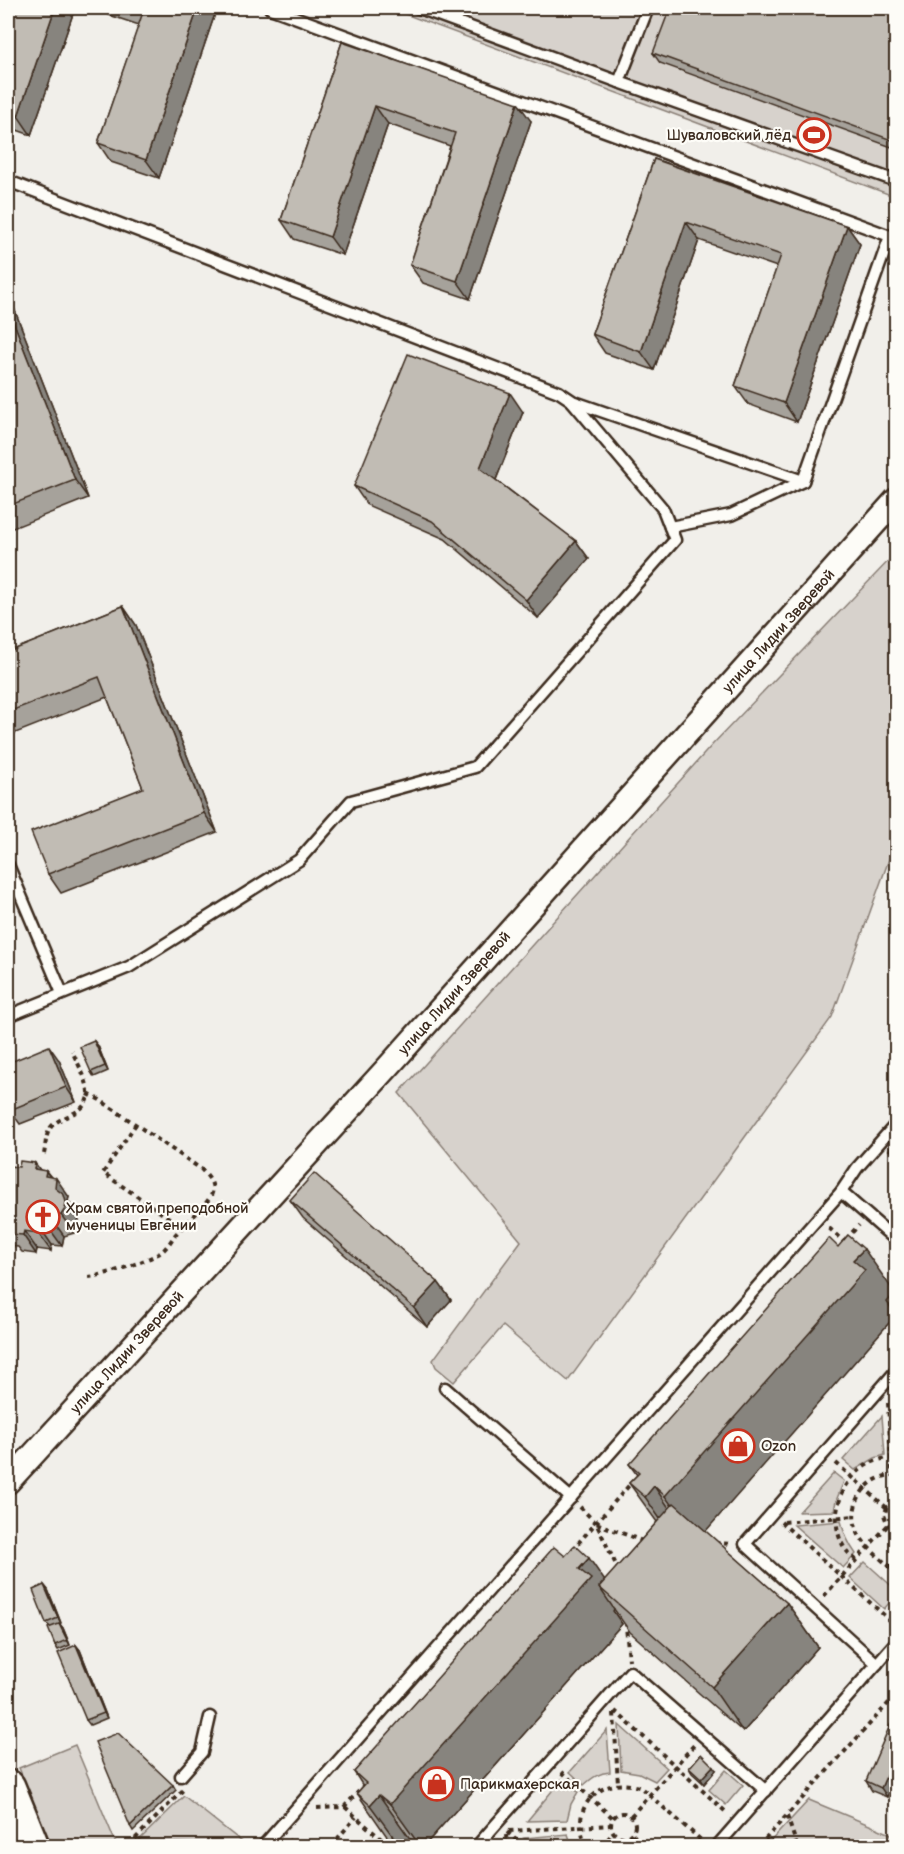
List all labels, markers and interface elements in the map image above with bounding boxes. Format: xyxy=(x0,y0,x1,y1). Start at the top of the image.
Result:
sports icon: Шуваловский лёд xyxy=(796,117,832,153)
place label: Шуваловский лёд xyxy=(666,126,791,145)
street label: улица Лидии Зверевой xyxy=(719,566,839,697)
street label: улица Лидии Зверевой xyxy=(394,928,515,1059)
church icon: Храм святой преподобной мученицы Евгении xyxy=(25,1199,61,1235)
place label: Храм святой преподобной мученицы Евгении xyxy=(66,1199,249,1235)
street label: улица Лидии Зверевой xyxy=(66,1287,188,1418)
shop icon: Ozon xyxy=(720,1428,756,1464)
place label: Ozon xyxy=(761,1437,796,1456)
shop icon: Парикмахерская xyxy=(419,1766,455,1802)
place label: Парикмахерская xyxy=(460,1775,580,1794)

